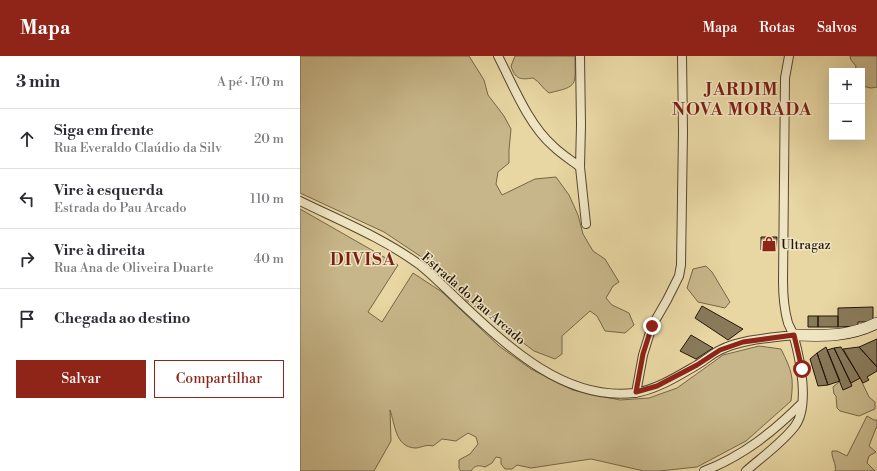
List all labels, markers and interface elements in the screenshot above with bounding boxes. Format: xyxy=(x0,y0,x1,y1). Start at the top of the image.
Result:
text: Mapa xyxy=(20,16,70,40)
text: Mapa xyxy=(703,19,737,37)
text: Rotas xyxy=(759,19,795,37)
text: Salvos xyxy=(817,19,857,37)
map controls xyxy=(829,68,865,140)
button: + xyxy=(829,68,865,104)
text: 3 min xyxy=(16,71,60,93)
text: A pé · 170 m xyxy=(217,74,284,90)
district label: JARDIM NOVA MORADA xyxy=(672,79,812,121)
button: − xyxy=(829,104,865,140)
text: Siga em frente xyxy=(54,121,154,140)
icon: ahead xyxy=(16,128,38,150)
text: 20 m xyxy=(254,131,284,147)
text: Rua Everaldo Claúdio da Silv xyxy=(54,140,222,156)
text: Vire à esquerda xyxy=(54,181,163,200)
icon: left xyxy=(16,188,38,210)
text: 110 m xyxy=(250,191,284,207)
text: Estrada do Pau Arcado xyxy=(54,200,187,216)
shop icon: Ultragaz xyxy=(760,235,778,253)
place label: Ultragaz xyxy=(781,237,831,253)
text: Vire à direita xyxy=(54,241,145,260)
icon: right xyxy=(16,248,38,270)
district label: DIVISA xyxy=(330,249,396,271)
street label: Estrada do Pau Arcado xyxy=(418,249,529,348)
text: 40 m xyxy=(254,251,284,267)
text: Rua Ana de Oliveira Duarte xyxy=(54,260,214,276)
icon: arrive xyxy=(16,308,38,330)
text: Chegada ao destino xyxy=(54,309,190,328)
route end xyxy=(643,317,661,335)
button: Salvar xyxy=(16,360,146,398)
button: Compartilhar xyxy=(154,360,284,398)
route start xyxy=(793,360,811,378)

